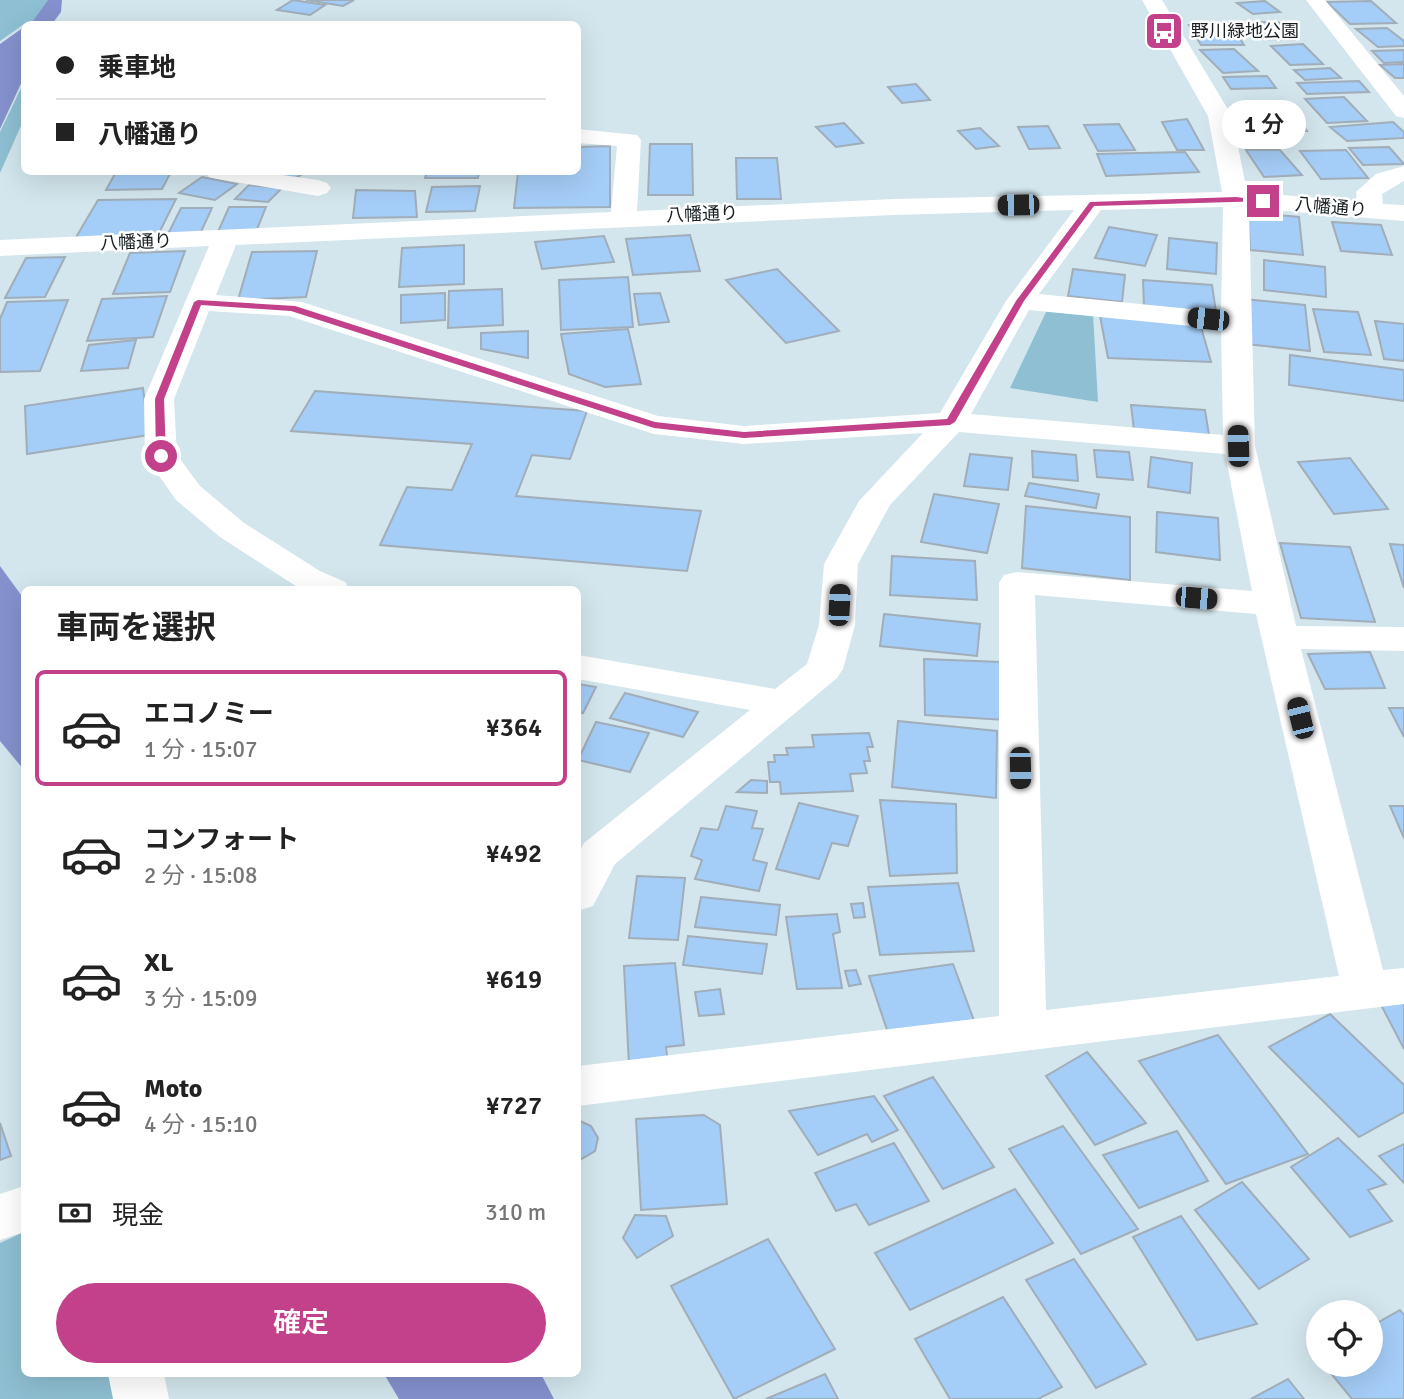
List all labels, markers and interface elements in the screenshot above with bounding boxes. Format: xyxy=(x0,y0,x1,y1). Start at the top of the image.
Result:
bus stop icon: 野川緑地公園 xyxy=(1143,10,1185,52)
place label: 野川緑地公園 xyxy=(1191,20,1299,42)
text: 乗車地 xyxy=(98,52,176,84)
callout: 1 分 xyxy=(1221,100,1305,148)
text: 1 分 xyxy=(1244,110,1284,139)
text: 八幡通り xyxy=(98,119,202,151)
route end xyxy=(1247,185,1279,217)
street label: 八幡通り xyxy=(1294,193,1368,221)
car xyxy=(997,194,1040,216)
street label: 八幡通り xyxy=(666,202,738,226)
street label: 八幡通り xyxy=(100,230,172,254)
car xyxy=(1187,306,1230,332)
car xyxy=(1227,425,1250,467)
route start xyxy=(145,440,177,472)
car xyxy=(828,583,851,627)
car xyxy=(1175,586,1218,610)
text: 車両を選択 xyxy=(56,608,216,647)
car xyxy=(1285,695,1316,741)
icon: car xyxy=(60,697,123,760)
text: エコノミー xyxy=(144,698,274,730)
text: ¥364 xyxy=(486,712,542,744)
text: 1 分 · 15:07 xyxy=(144,735,257,764)
car xyxy=(1010,747,1031,789)
icon: car xyxy=(60,823,123,886)
text: コンフォート xyxy=(144,824,299,856)
text: ¥492 xyxy=(486,838,542,870)
text: 2 分 · 15:08 xyxy=(144,861,257,890)
text: XL xyxy=(144,947,174,979)
icon: car xyxy=(60,949,123,1012)
text: ¥619 xyxy=(486,964,542,996)
text: 3 分 · 15:09 xyxy=(144,984,257,1013)
text: Moto xyxy=(144,1073,202,1105)
icon: car xyxy=(60,1075,123,1138)
text: ¥727 xyxy=(486,1090,542,1122)
text: 4 分 · 15:10 xyxy=(144,1110,257,1139)
icon: cash xyxy=(56,1194,94,1232)
text: 310 m xyxy=(485,1198,546,1227)
text: 現金 xyxy=(112,1200,164,1232)
button: 確定 xyxy=(56,1283,546,1363)
map controls xyxy=(1306,1300,1383,1377)
button: locate xyxy=(1306,1300,1383,1377)

